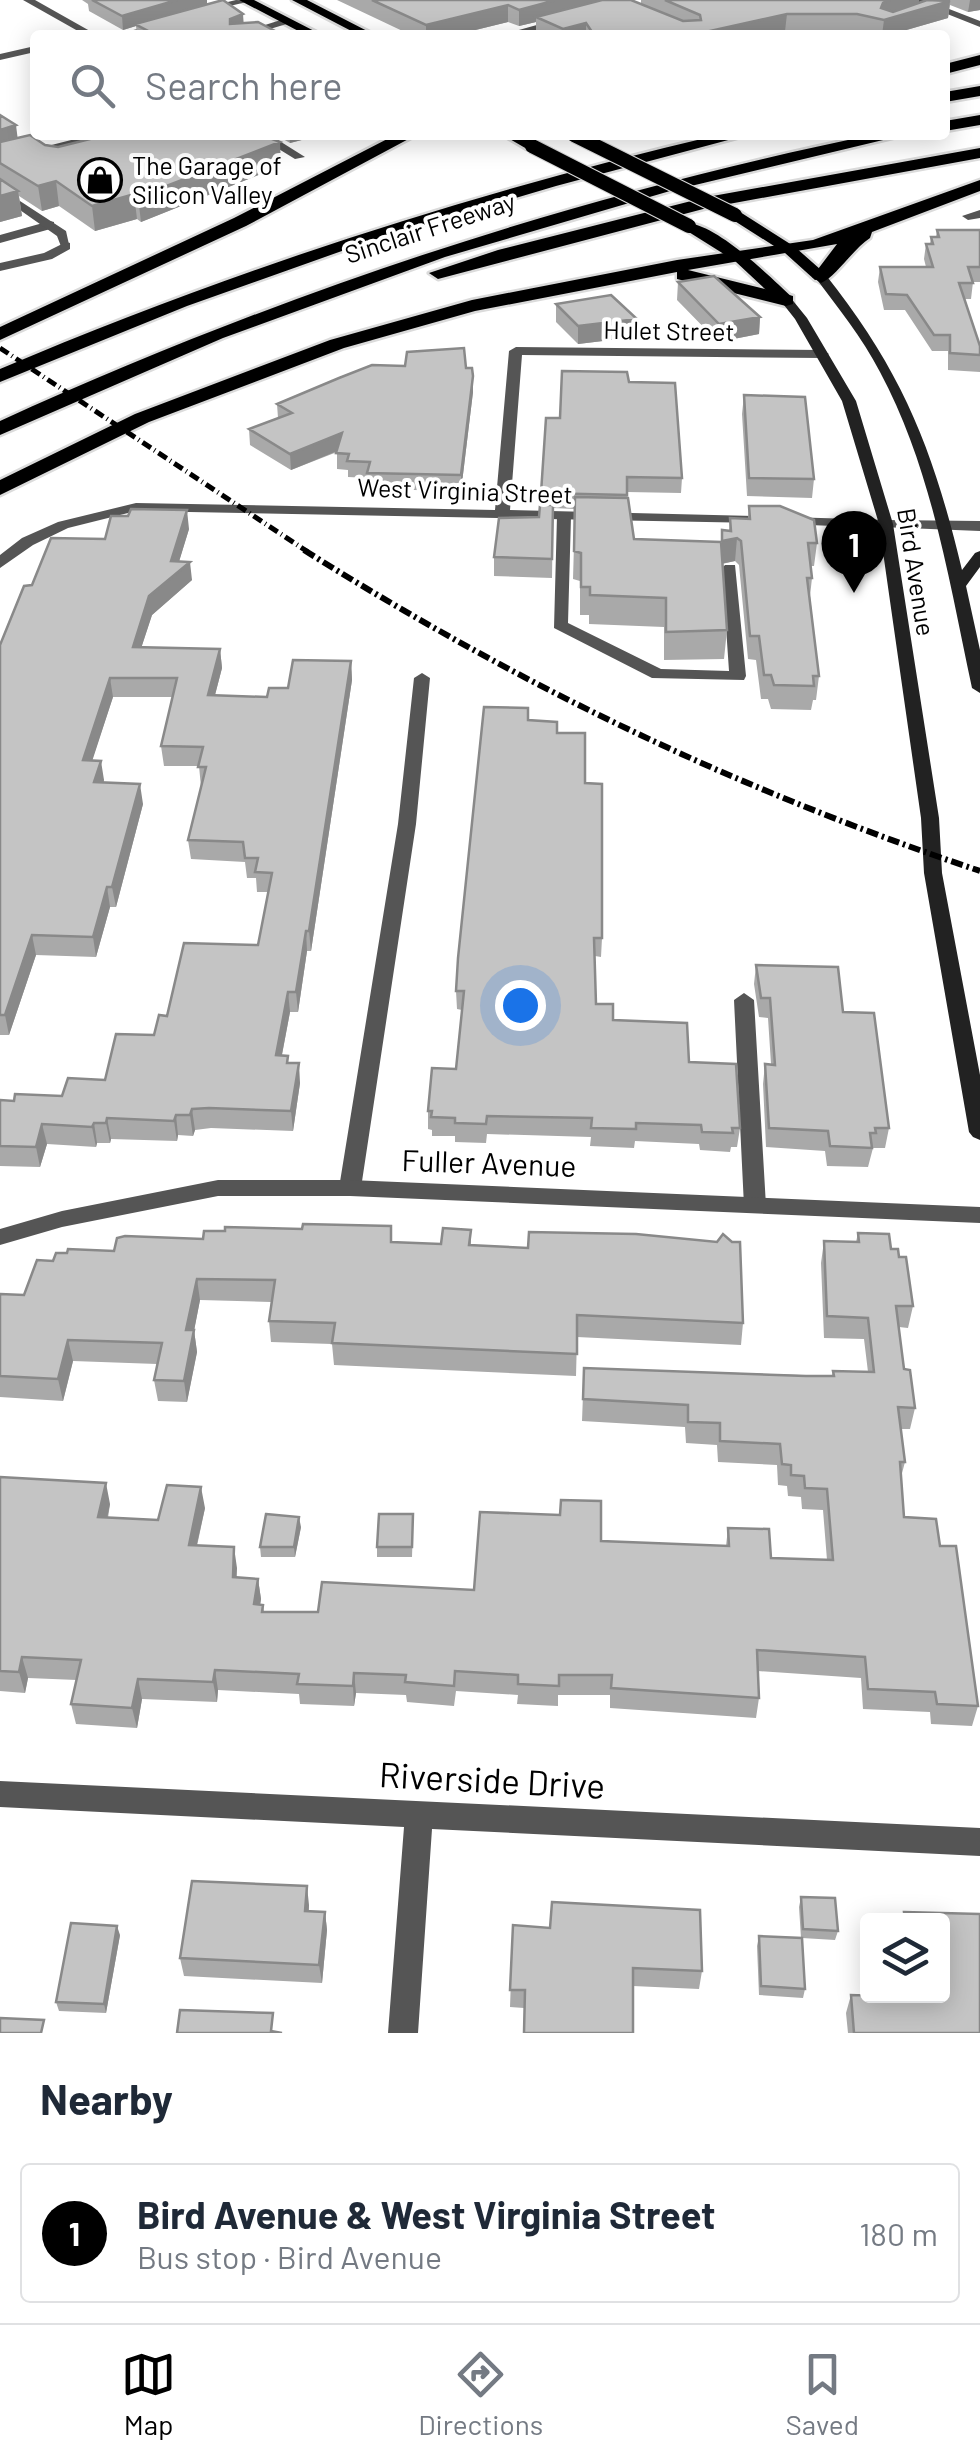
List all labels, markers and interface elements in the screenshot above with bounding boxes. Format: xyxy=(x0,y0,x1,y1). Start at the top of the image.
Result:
search box xyxy=(30,30,950,140)
icon: search xyxy=(65,58,120,113)
text: Search here xyxy=(145,62,343,108)
place label: The Garage of Silicon Valley xyxy=(132,150,282,209)
shop icon: The Garage of Silicon Valley xyxy=(77,157,123,203)
street label: Sinclair Freeway xyxy=(341,185,519,269)
street label: Hulet Street xyxy=(603,314,735,346)
street label: West Virginia Street xyxy=(357,471,573,509)
street label: Bird Avenue xyxy=(892,506,942,638)
pin: 1 xyxy=(822,510,886,593)
your location xyxy=(495,980,546,1031)
street label: Fuller Avenue xyxy=(401,1141,577,1183)
street label: Riverside Drive xyxy=(378,1752,606,1806)
map controls xyxy=(860,1913,950,2003)
button: layers xyxy=(860,1913,950,2003)
text: Nearby xyxy=(40,2073,173,2123)
text: Bird Avenue & West Virginia Street xyxy=(137,2191,715,2237)
text: 1 xyxy=(69,2214,80,2252)
text: 180 m xyxy=(859,2214,938,2252)
text: Bus stop · Bird Avenue xyxy=(137,2237,442,2275)
tab: Map xyxy=(121,2347,176,2441)
tab: Directions xyxy=(418,2347,543,2441)
tab: Saved xyxy=(785,2347,859,2441)

